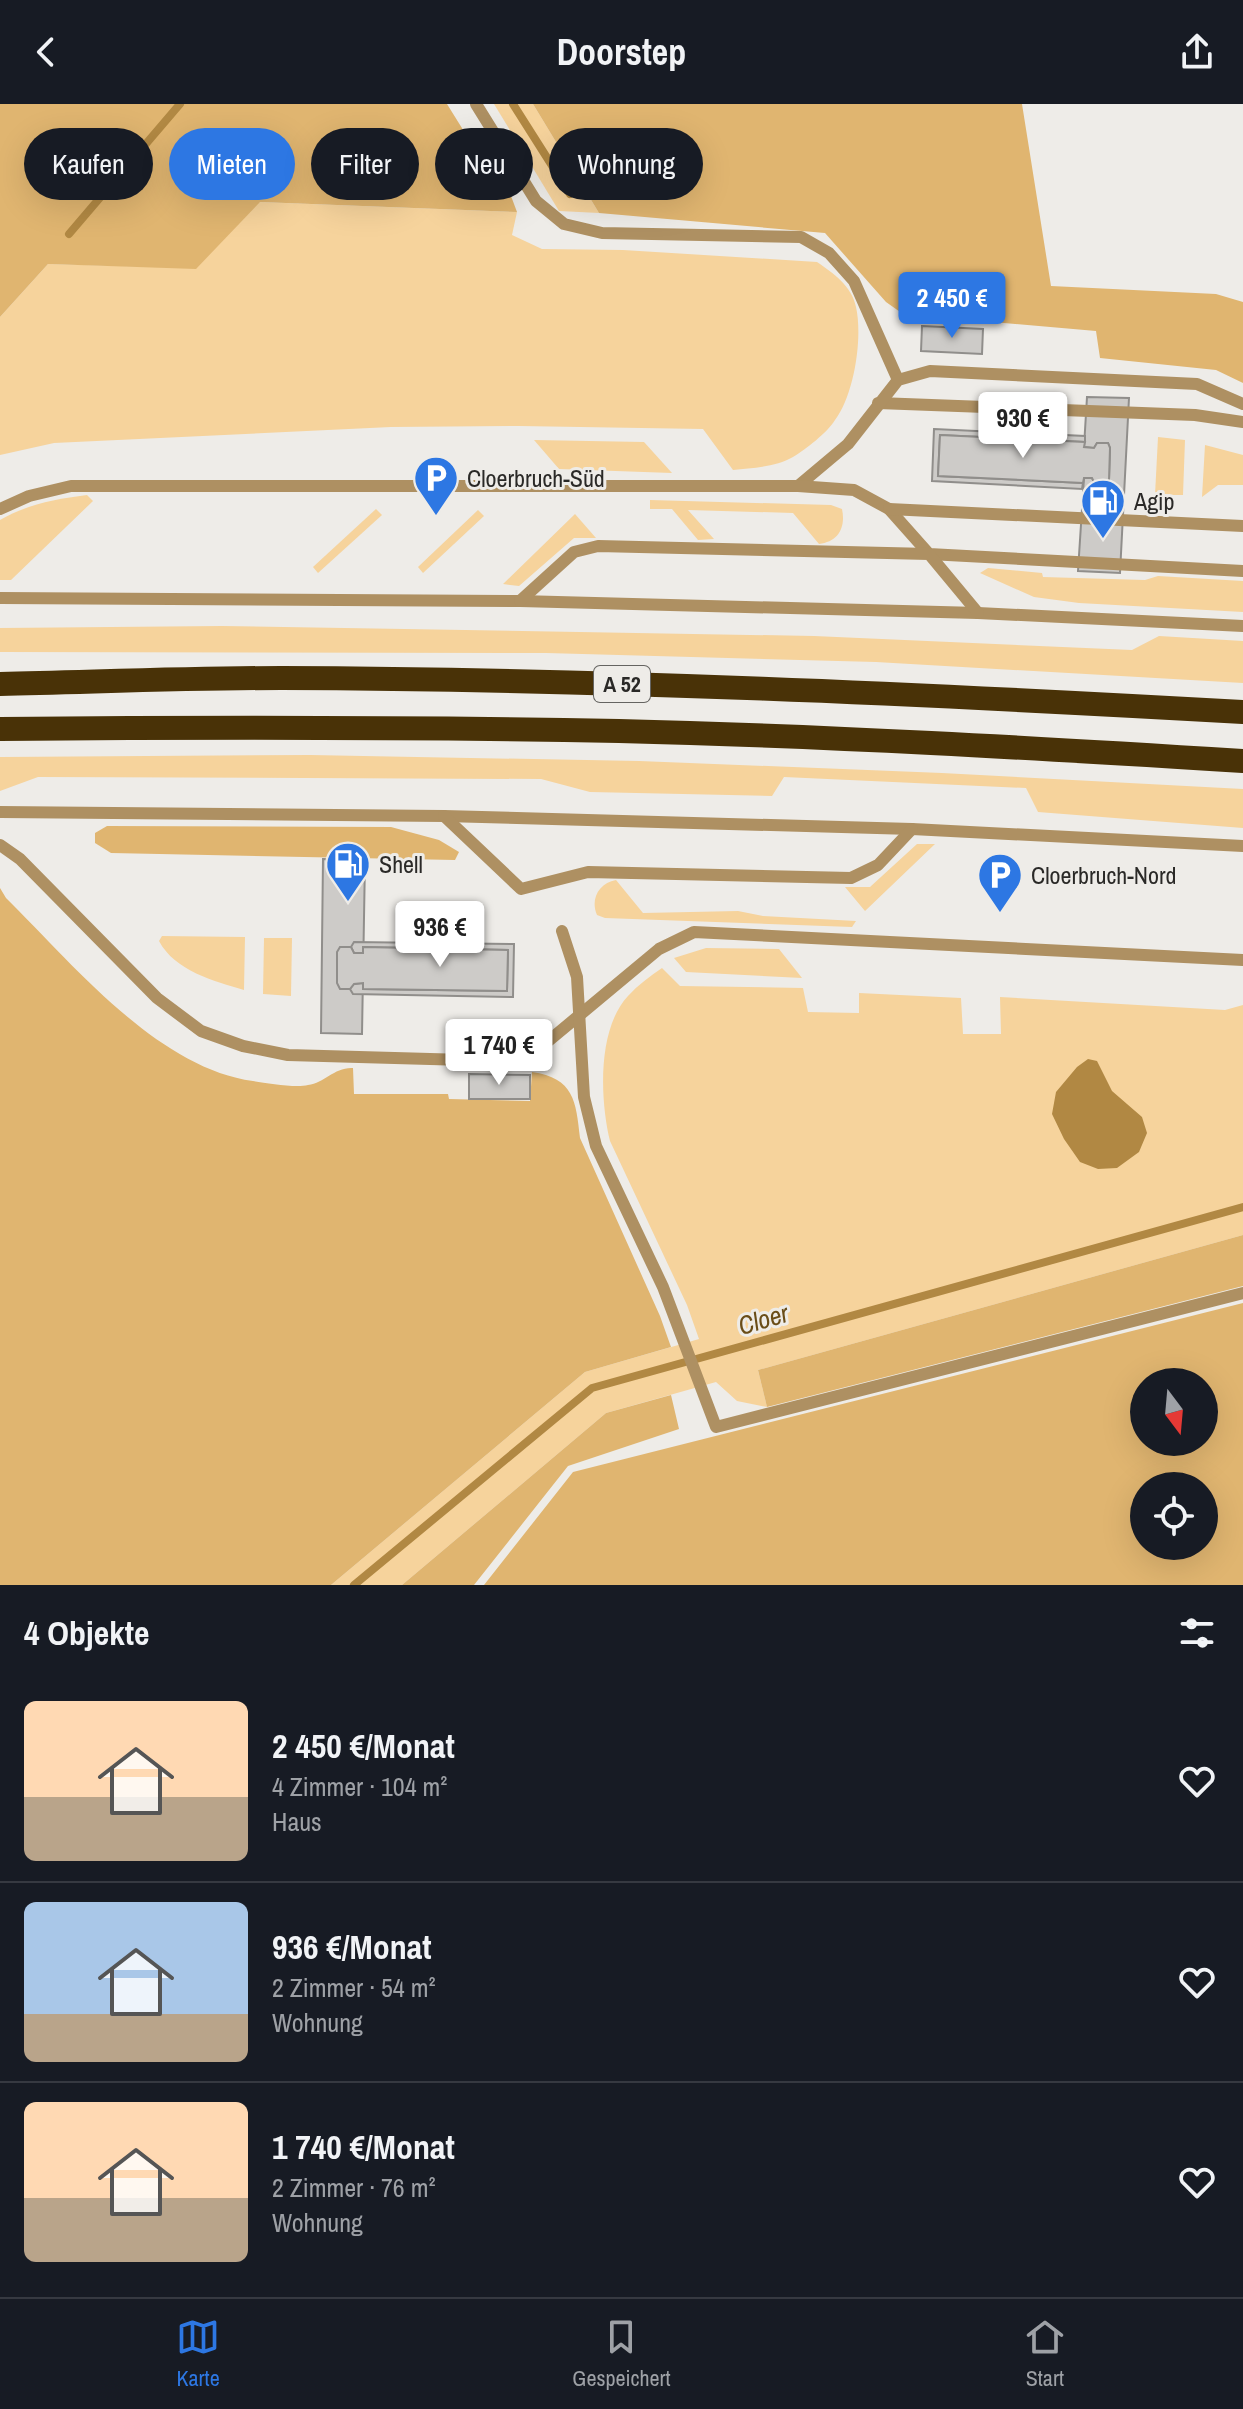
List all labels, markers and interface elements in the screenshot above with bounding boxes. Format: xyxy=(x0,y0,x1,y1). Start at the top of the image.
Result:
text: Doorstep xyxy=(557,28,686,76)
icon: back xyxy=(24,30,68,74)
icon: share xyxy=(1175,30,1219,74)
chip: Kaufen xyxy=(24,128,153,200)
chip: Mieten xyxy=(169,128,295,200)
chip: Filter xyxy=(311,128,419,200)
chip: Neu xyxy=(435,128,533,200)
chip: Wohnung xyxy=(549,128,703,200)
pin: 2 450 € xyxy=(878,272,1026,340)
text: 2 450 € xyxy=(916,280,988,315)
pin: 930 € xyxy=(967,392,1079,460)
text: 930 € xyxy=(996,400,1050,435)
parking icon: Cloerbruch-Süd xyxy=(412,454,460,517)
place label: Cloerbruch-Süd xyxy=(467,462,605,494)
fuel station icon: Agip xyxy=(1079,477,1127,540)
place label: Agip xyxy=(1133,485,1175,517)
road number: A 52 xyxy=(594,666,650,702)
fuel station icon: Shell xyxy=(324,840,372,903)
place label: Shell xyxy=(379,848,423,880)
parking icon: Cloerbruch-Nord xyxy=(976,851,1024,914)
place label: Cloerbruch-Nord xyxy=(1031,859,1176,891)
pin: 936 € xyxy=(384,901,496,969)
text: 936 € xyxy=(413,909,467,944)
pin: 1 740 € xyxy=(425,1019,573,1087)
text: 1 740 € xyxy=(463,1027,535,1062)
water label: Cloer xyxy=(734,1295,793,1343)
north arrow xyxy=(1130,1368,1218,1456)
map controls xyxy=(1130,1368,1218,1560)
button: locate xyxy=(1130,1472,1218,1560)
text: 4 Objekte xyxy=(24,1610,150,1656)
icon: filters xyxy=(1175,1611,1219,1655)
text: 2 450 €/Monat xyxy=(272,1723,455,1769)
icon: home xyxy=(88,1733,184,1829)
icon: heart xyxy=(1175,1759,1219,1803)
text: 4 Zimmer · 104 m² xyxy=(272,1769,447,1804)
text: Haus xyxy=(272,1804,322,1839)
text: 936 €/Monat xyxy=(272,1924,432,1970)
icon: home xyxy=(88,1934,184,2030)
icon: heart xyxy=(1175,1960,1219,2004)
text: 2 Zimmer · 54 m² xyxy=(272,1970,436,2005)
text: Wohnung xyxy=(272,2005,363,2040)
text: 1 740 €/Monat xyxy=(272,2124,455,2170)
icon: home xyxy=(88,2134,184,2230)
icon: heart xyxy=(1175,2160,1219,2204)
text: 2 Zimmer · 76 m² xyxy=(272,2170,436,2205)
text: Wohnung xyxy=(272,2205,363,2240)
tab: Karte xyxy=(176,2315,220,2393)
tab: Gespeichert xyxy=(572,2315,671,2393)
tab: Start xyxy=(1023,2315,1067,2393)

